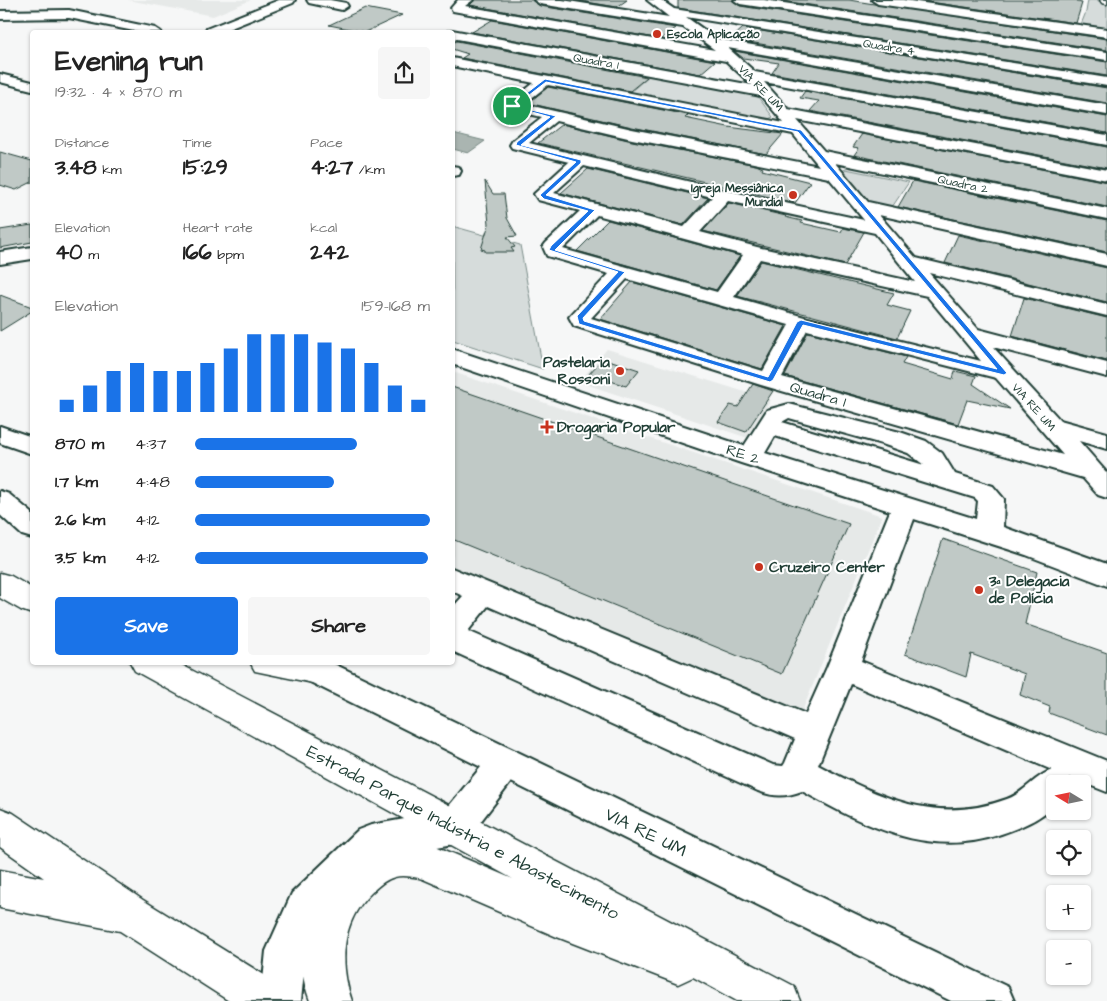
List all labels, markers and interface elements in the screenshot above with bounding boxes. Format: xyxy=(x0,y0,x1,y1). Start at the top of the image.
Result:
place label: Escola Aplicação xyxy=(667,26,760,44)
marker: Escola Aplicação xyxy=(651,28,663,40)
street label: Quadra 4 xyxy=(862,35,916,60)
text: Evening run xyxy=(55,42,203,81)
button: share xyxy=(378,47,430,99)
street label: Quadra 1 xyxy=(572,49,620,74)
street label: VIA RE UM xyxy=(734,61,787,116)
text: 19:32 · 4 × 870 m xyxy=(55,81,182,103)
pin xyxy=(491,85,533,127)
icon: arrive xyxy=(498,92,526,120)
text: Distance xyxy=(55,133,109,153)
text: Time xyxy=(183,133,212,153)
text: Pace xyxy=(310,133,343,153)
text: 3.48 xyxy=(55,153,97,182)
text: 15:29 xyxy=(183,153,228,182)
text: 4:27 xyxy=(310,153,353,182)
text: km xyxy=(97,160,122,180)
text: /km xyxy=(353,160,385,180)
street label: Quadra 2 xyxy=(936,171,990,198)
place label: Igreja Messiânica Mundial xyxy=(691,180,784,211)
marker: Igreja Messiânica Mundial xyxy=(787,189,799,201)
text: Elevation xyxy=(55,218,110,238)
text: Heart rate xyxy=(183,218,253,238)
text: kcal xyxy=(310,218,337,238)
text: 40 xyxy=(55,238,83,267)
text: 166 xyxy=(183,238,212,267)
text: 242 xyxy=(310,238,349,267)
text: m xyxy=(83,245,99,265)
text: bpm xyxy=(212,245,244,265)
text: Elevation xyxy=(55,295,118,317)
text: 159–168 m xyxy=(361,295,430,317)
place label: Pastelaria Rossoni xyxy=(543,352,611,390)
marker: Pastelaria Rossoni xyxy=(614,365,626,377)
street label: Quadra 1 xyxy=(787,376,848,413)
street label: VIA RE UM xyxy=(1008,380,1060,435)
place label: Drogaria Popular xyxy=(557,417,676,440)
marker: Drogaria Popular xyxy=(541,421,553,433)
text: 870 m xyxy=(55,433,104,455)
text: 4:37 xyxy=(135,433,167,455)
street label: RE 2 xyxy=(723,439,763,470)
text: 1.7 km xyxy=(55,471,98,493)
text: 4:48 xyxy=(135,471,170,493)
text: 2.6 km xyxy=(55,509,105,531)
text: 4:12 xyxy=(135,509,160,531)
text: 3.5 km xyxy=(55,547,105,569)
text: 4:12 xyxy=(135,547,160,569)
place label: Cruzeiro Center xyxy=(769,557,885,578)
marker: Cruzeiro Center xyxy=(753,561,765,573)
place label: 3ª Delegacia de Polícia xyxy=(988,571,1070,609)
marker: 3ª Delegacia de Polícia xyxy=(973,584,985,596)
button: Save xyxy=(55,597,238,655)
button: Share xyxy=(248,597,430,655)
street label: Estrada Parque Indústria e Abastecimento xyxy=(302,739,624,926)
north arrow xyxy=(1046,775,1091,820)
map controls xyxy=(1046,775,1091,985)
street label: VIA RE UM xyxy=(601,802,691,863)
button: locate xyxy=(1046,830,1091,875)
button: + xyxy=(1046,885,1091,930)
button: − xyxy=(1046,940,1091,985)

